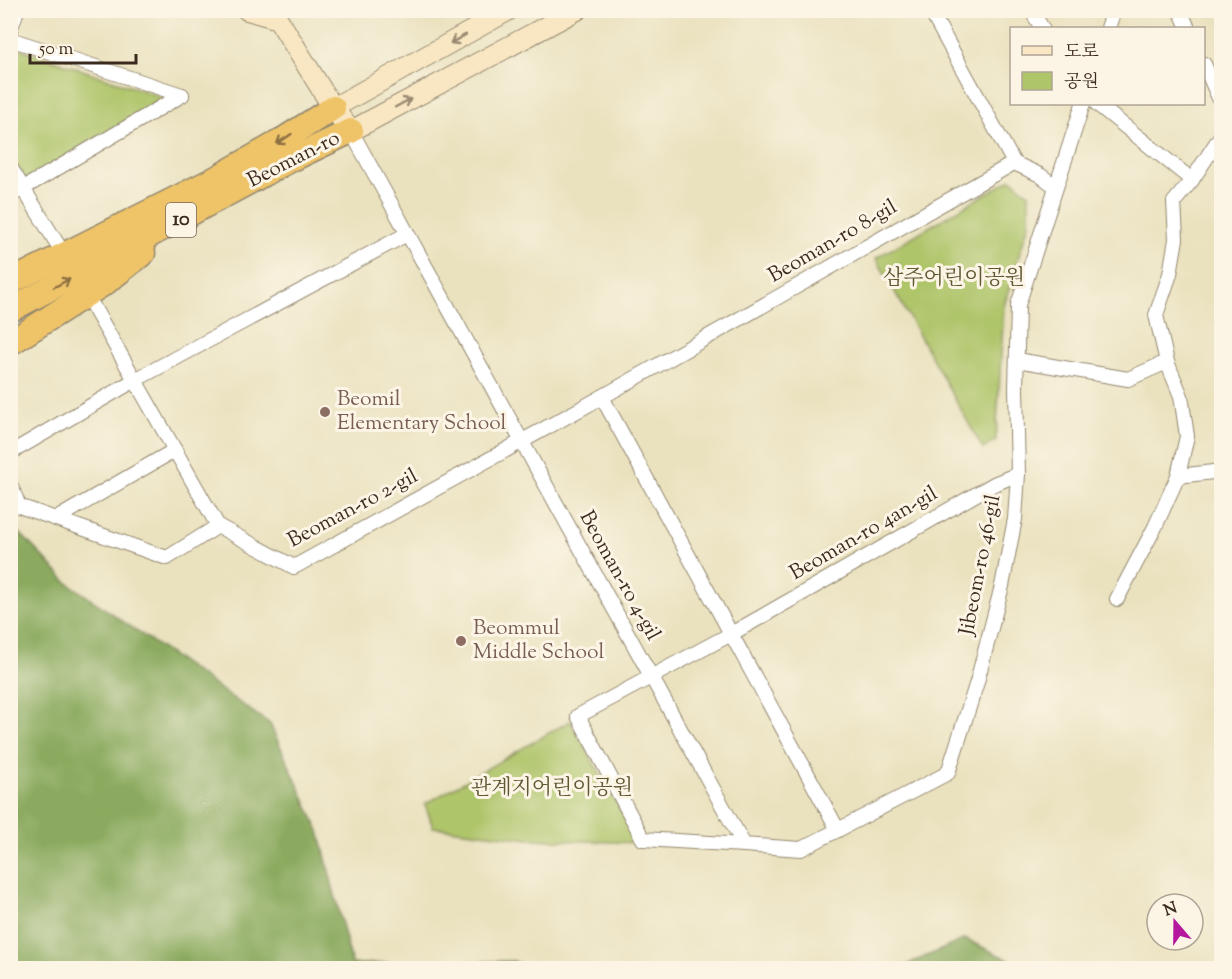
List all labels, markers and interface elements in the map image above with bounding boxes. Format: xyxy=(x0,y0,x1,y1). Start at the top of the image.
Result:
scale bar xyxy=(30,27,136,65)
legend xyxy=(1010,27,1205,105)
one-way arrow xyxy=(450,33,467,45)
text: 50 m xyxy=(38,37,74,63)
text: 도로 xyxy=(1064,40,1099,66)
text: 공원 xyxy=(1064,70,1099,96)
one-way arrow xyxy=(394,97,411,109)
street label: Beoman-ro xyxy=(243,124,345,196)
one-way arrow xyxy=(277,133,293,145)
street label: Beoman-ro 8-gil xyxy=(763,193,903,291)
road number: 10 xyxy=(166,203,196,237)
park label: 삼주어린이공원 xyxy=(883,264,1025,294)
one-way arrow xyxy=(53,277,71,288)
place label: Beomil Elementary School xyxy=(337,385,507,439)
marker: Beomil Elementary School xyxy=(318,405,332,419)
street label: Beoman-ro 2-gil xyxy=(282,462,424,556)
street label: Beoman-ro 4an-gil xyxy=(784,479,944,589)
street label: Jibeom-ro 46-gil xyxy=(952,492,1009,639)
street label: Beoman-ro 4-gil xyxy=(571,506,667,647)
place label: Beommul Middle School xyxy=(473,614,604,668)
marker: Beommul Middle School xyxy=(454,634,468,648)
park label: 관계지어린이공원 xyxy=(471,774,633,804)
north arrow xyxy=(1145,892,1205,952)
text: N xyxy=(1161,897,1181,923)

